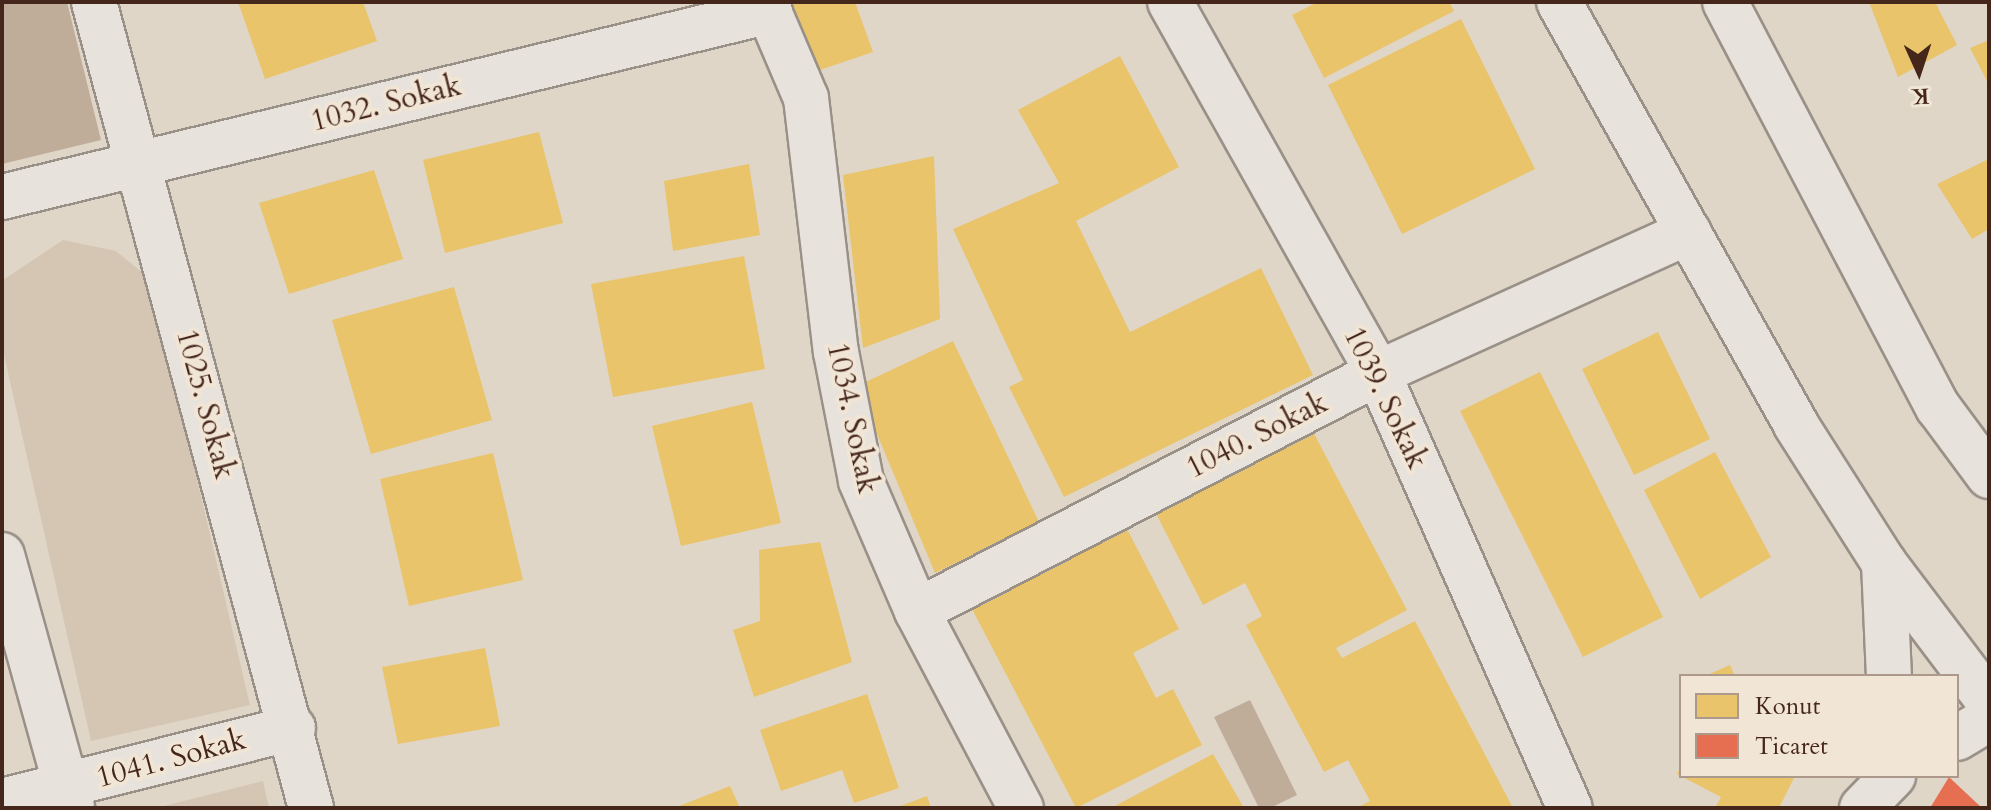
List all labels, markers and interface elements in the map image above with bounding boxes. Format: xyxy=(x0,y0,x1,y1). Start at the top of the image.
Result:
north arrow xyxy=(1879,32,1959,112)
street label: 1032. Sokak xyxy=(307,68,465,140)
text: K xyxy=(1911,81,1930,111)
street label: 1039. Sokak xyxy=(1335,321,1435,475)
street label: 1025. Sokak xyxy=(168,325,242,483)
street label: 1034. Sokak xyxy=(818,339,886,497)
street label: 1040. Sokak xyxy=(1180,385,1334,487)
legend xyxy=(1679,674,1959,778)
text: Konut xyxy=(1755,690,1820,723)
street label: 1041. Sokak xyxy=(92,722,250,796)
text: Ticaret xyxy=(1755,730,1828,763)

